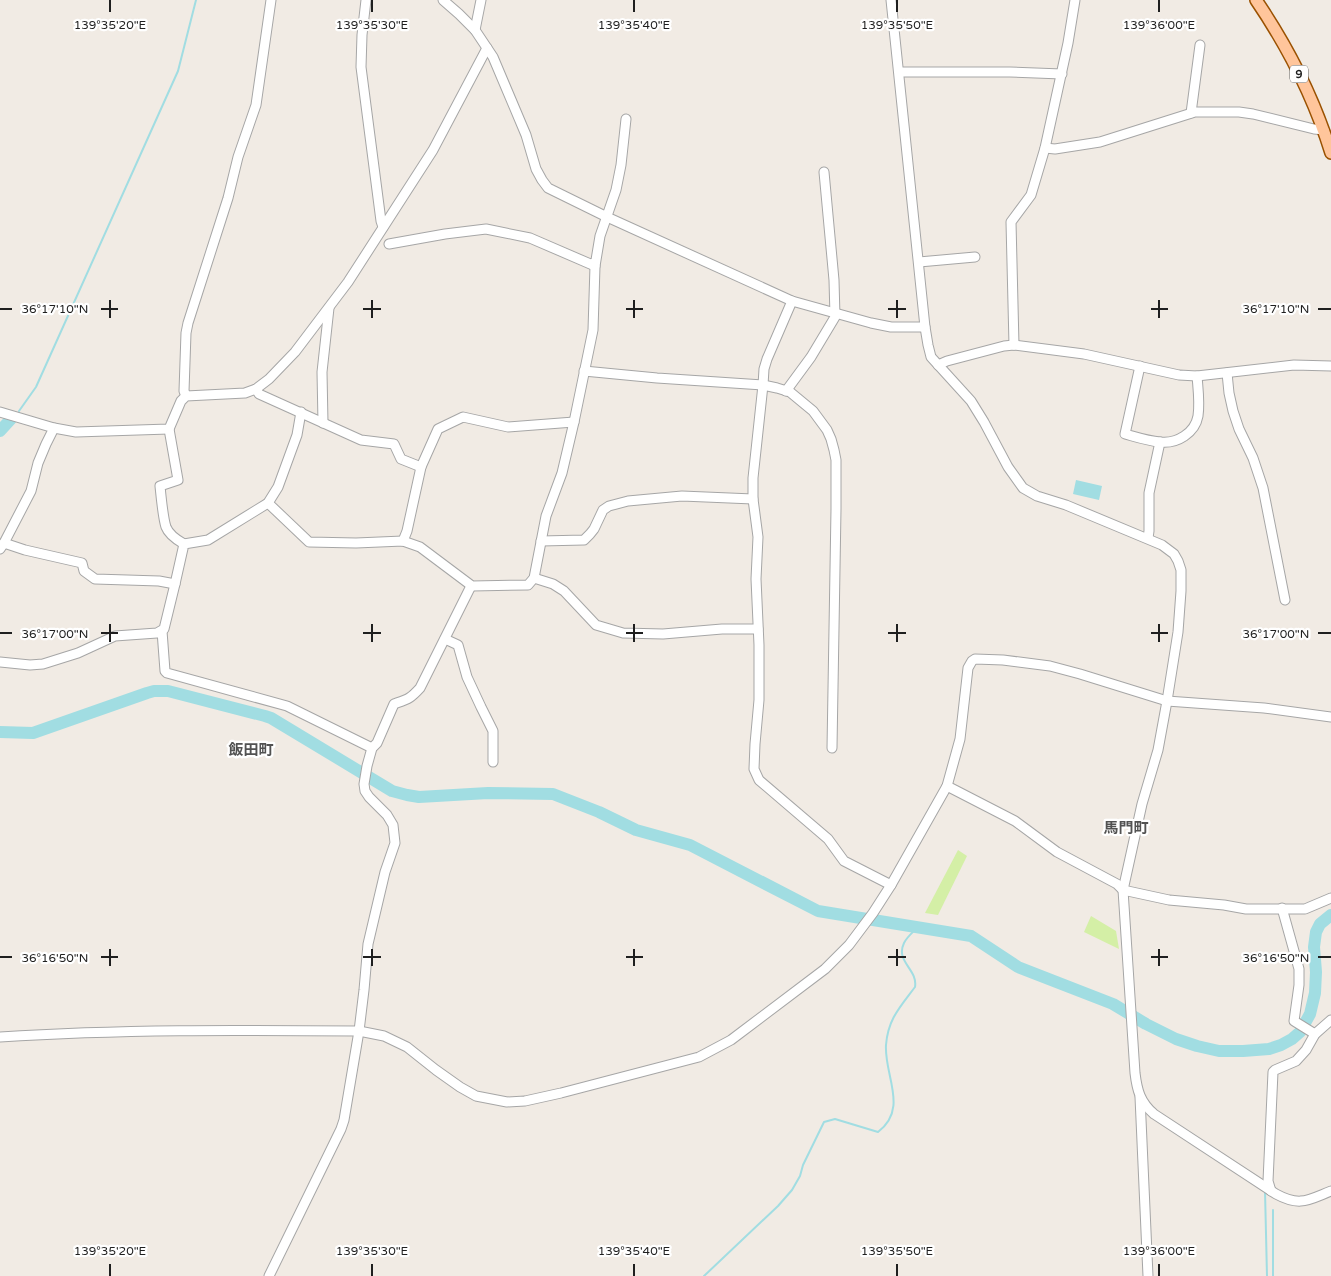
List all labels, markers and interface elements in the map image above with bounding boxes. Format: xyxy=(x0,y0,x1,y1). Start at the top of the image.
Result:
text: 139°35'20"E xyxy=(74,18,147,32)
text: 139°35'30"E xyxy=(336,18,409,32)
text: 139°35'40"E xyxy=(598,18,671,32)
text: 139°35'50"E xyxy=(861,18,934,32)
text: 139°36'00"E xyxy=(1123,18,1196,32)
road number: 9 xyxy=(1290,66,1308,82)
text: 36°17'10"N xyxy=(22,302,88,316)
text: 36°17'10"N xyxy=(1243,302,1309,316)
text: 36°17'00"N xyxy=(22,627,88,641)
text: 36°17'00"N xyxy=(1243,627,1309,641)
district label: 飯田町 xyxy=(228,741,274,759)
district label: 馬門町 xyxy=(1103,819,1149,837)
text: 36°16'50"N xyxy=(22,951,88,965)
text: 36°16'50"N xyxy=(1243,951,1309,965)
text: 139°35'20"E xyxy=(74,1244,147,1258)
text: 139°35'30"E xyxy=(336,1244,409,1258)
text: 139°35'40"E xyxy=(598,1244,671,1258)
text: 139°35'50"E xyxy=(861,1244,934,1258)
text: 139°36'00"E xyxy=(1123,1244,1196,1258)

